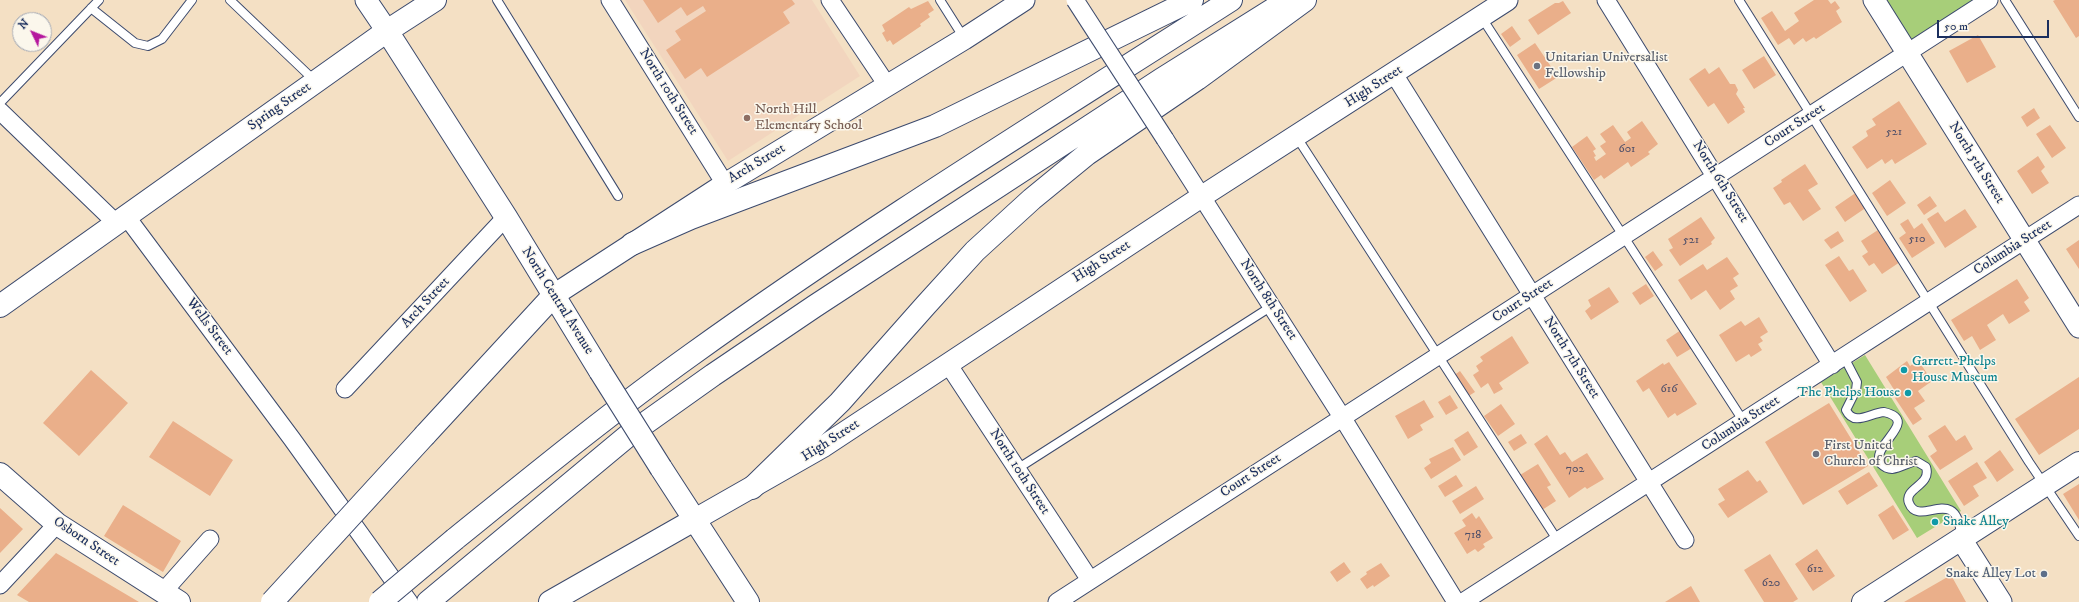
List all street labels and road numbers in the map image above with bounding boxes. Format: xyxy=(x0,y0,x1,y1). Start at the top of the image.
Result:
street label: North 10th Street xyxy=(635,46,701,138)
street label: High Street xyxy=(1342,62,1406,112)
street label: Spring Street xyxy=(245,79,315,135)
street label: Court Street xyxy=(1762,100,1828,152)
street label: North 5th Street xyxy=(1944,119,2008,207)
street label: North 6th Street xyxy=(1688,138,1752,226)
street label: Arch Street xyxy=(725,140,789,188)
street label: Columbia Street xyxy=(1971,217,2055,279)
street label: High Street xyxy=(1070,237,1134,287)
street label: North Central Avenue xyxy=(517,244,597,358)
street label: North 8th Street xyxy=(1236,256,1300,344)
street label: Arch Street xyxy=(398,274,454,332)
street label: Court Street xyxy=(1490,275,1556,327)
street label: Wells Street xyxy=(182,295,236,359)
street label: North 7th Street xyxy=(1539,314,1603,402)
street label: Columbia Street xyxy=(1699,393,1783,455)
street label: High Street xyxy=(799,416,863,466)
street label: North 10th Street xyxy=(985,426,1053,518)
street label: Court Street xyxy=(1218,450,1284,502)
street label: Osborn Street xyxy=(50,514,122,570)

